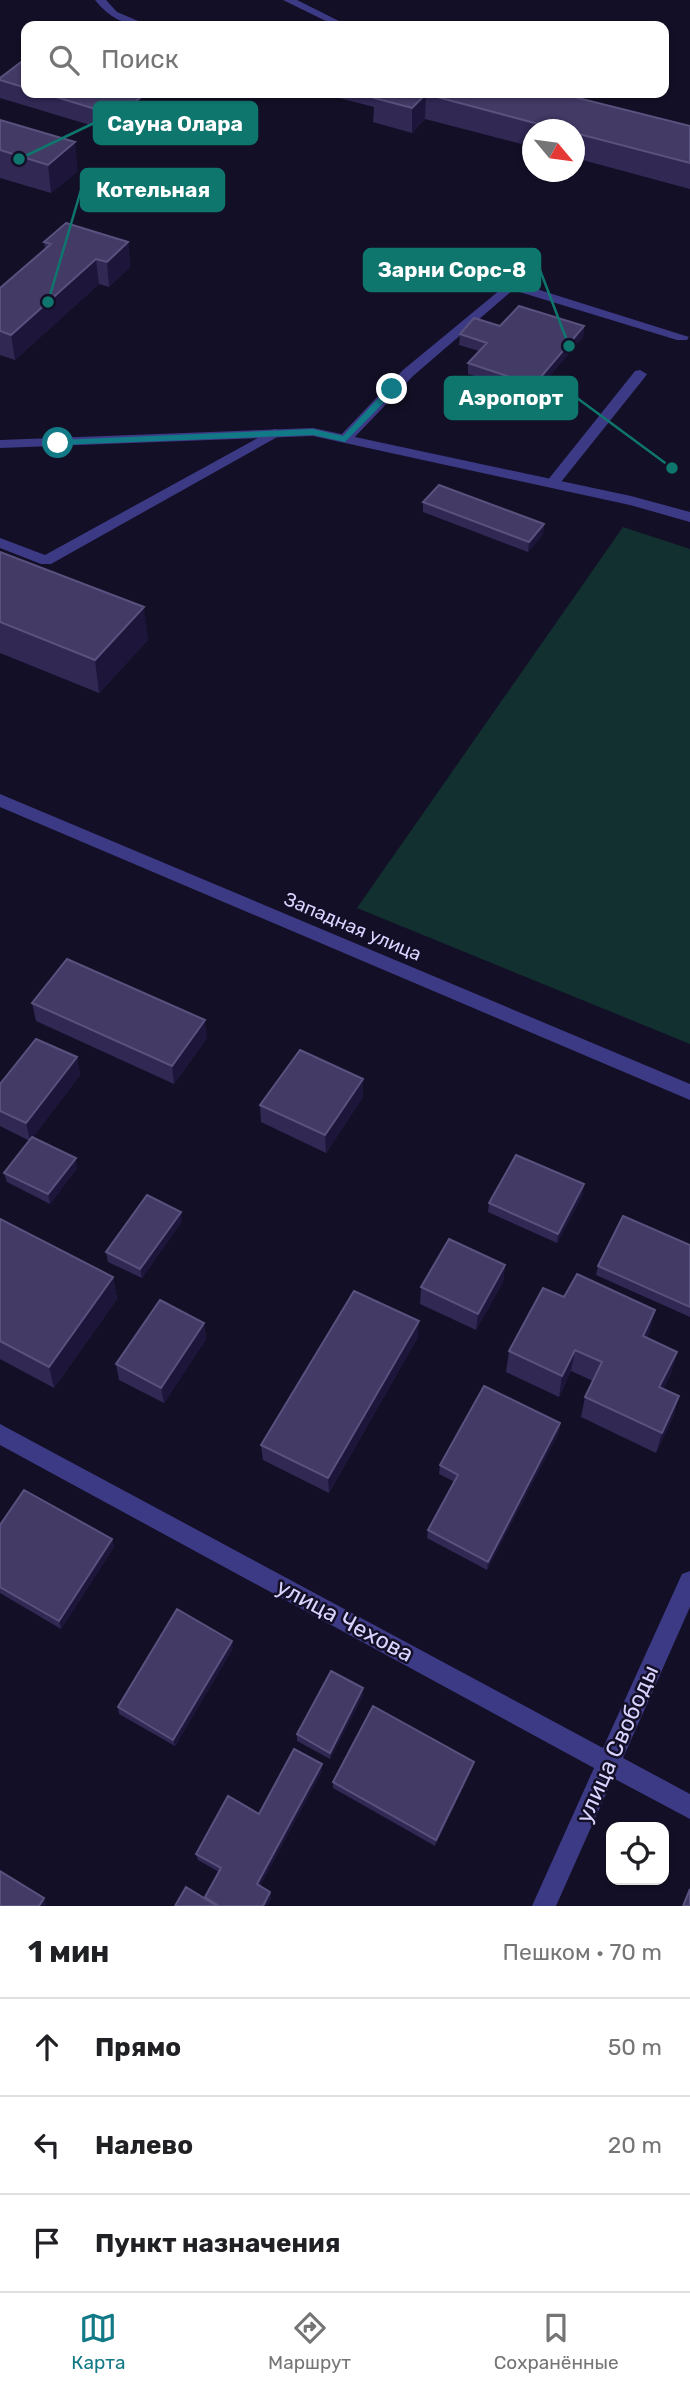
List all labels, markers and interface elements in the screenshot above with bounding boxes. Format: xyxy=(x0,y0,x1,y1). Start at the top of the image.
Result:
search box xyxy=(21,21,669,98)
icon: search xyxy=(45,41,83,79)
text: Поиск xyxy=(101,44,179,75)
callout: Сауна Олара xyxy=(94,102,257,144)
text: Сауна Олара xyxy=(107,111,243,136)
north arrow xyxy=(522,119,585,182)
callout: Котельная xyxy=(81,169,224,211)
text: Котельная xyxy=(96,177,210,202)
callout: Зарни Сорс-8 xyxy=(364,249,540,291)
text: Зарни Сорс-8 xyxy=(378,257,526,282)
route end xyxy=(376,373,407,404)
callout: Аэропорт xyxy=(445,377,577,419)
text: Аэропорт xyxy=(459,385,564,410)
route start xyxy=(42,427,73,458)
street label: Западная улица xyxy=(281,887,425,966)
street label: улица Чехова xyxy=(272,1572,418,1668)
street label: улица Свободы xyxy=(570,1661,664,1827)
map controls xyxy=(606,1822,669,1885)
button: locate xyxy=(606,1822,669,1885)
text: 1 мин xyxy=(28,1934,109,1970)
text: Пешком · 70 m xyxy=(503,1938,662,1966)
icon: ahead xyxy=(28,2028,66,2066)
text: Прямо xyxy=(95,2032,181,2063)
text: 50 m xyxy=(608,2033,662,2061)
icon: left xyxy=(28,2126,66,2164)
text: Налево xyxy=(95,2130,193,2161)
text: 20 m xyxy=(608,2131,662,2159)
icon: arrive xyxy=(28,2224,66,2262)
text: Пункт назначения xyxy=(95,2228,340,2259)
tab: Карта xyxy=(71,2309,126,2374)
tab: Маршрут xyxy=(268,2309,351,2374)
tab: Сохранённые xyxy=(494,2309,619,2374)

